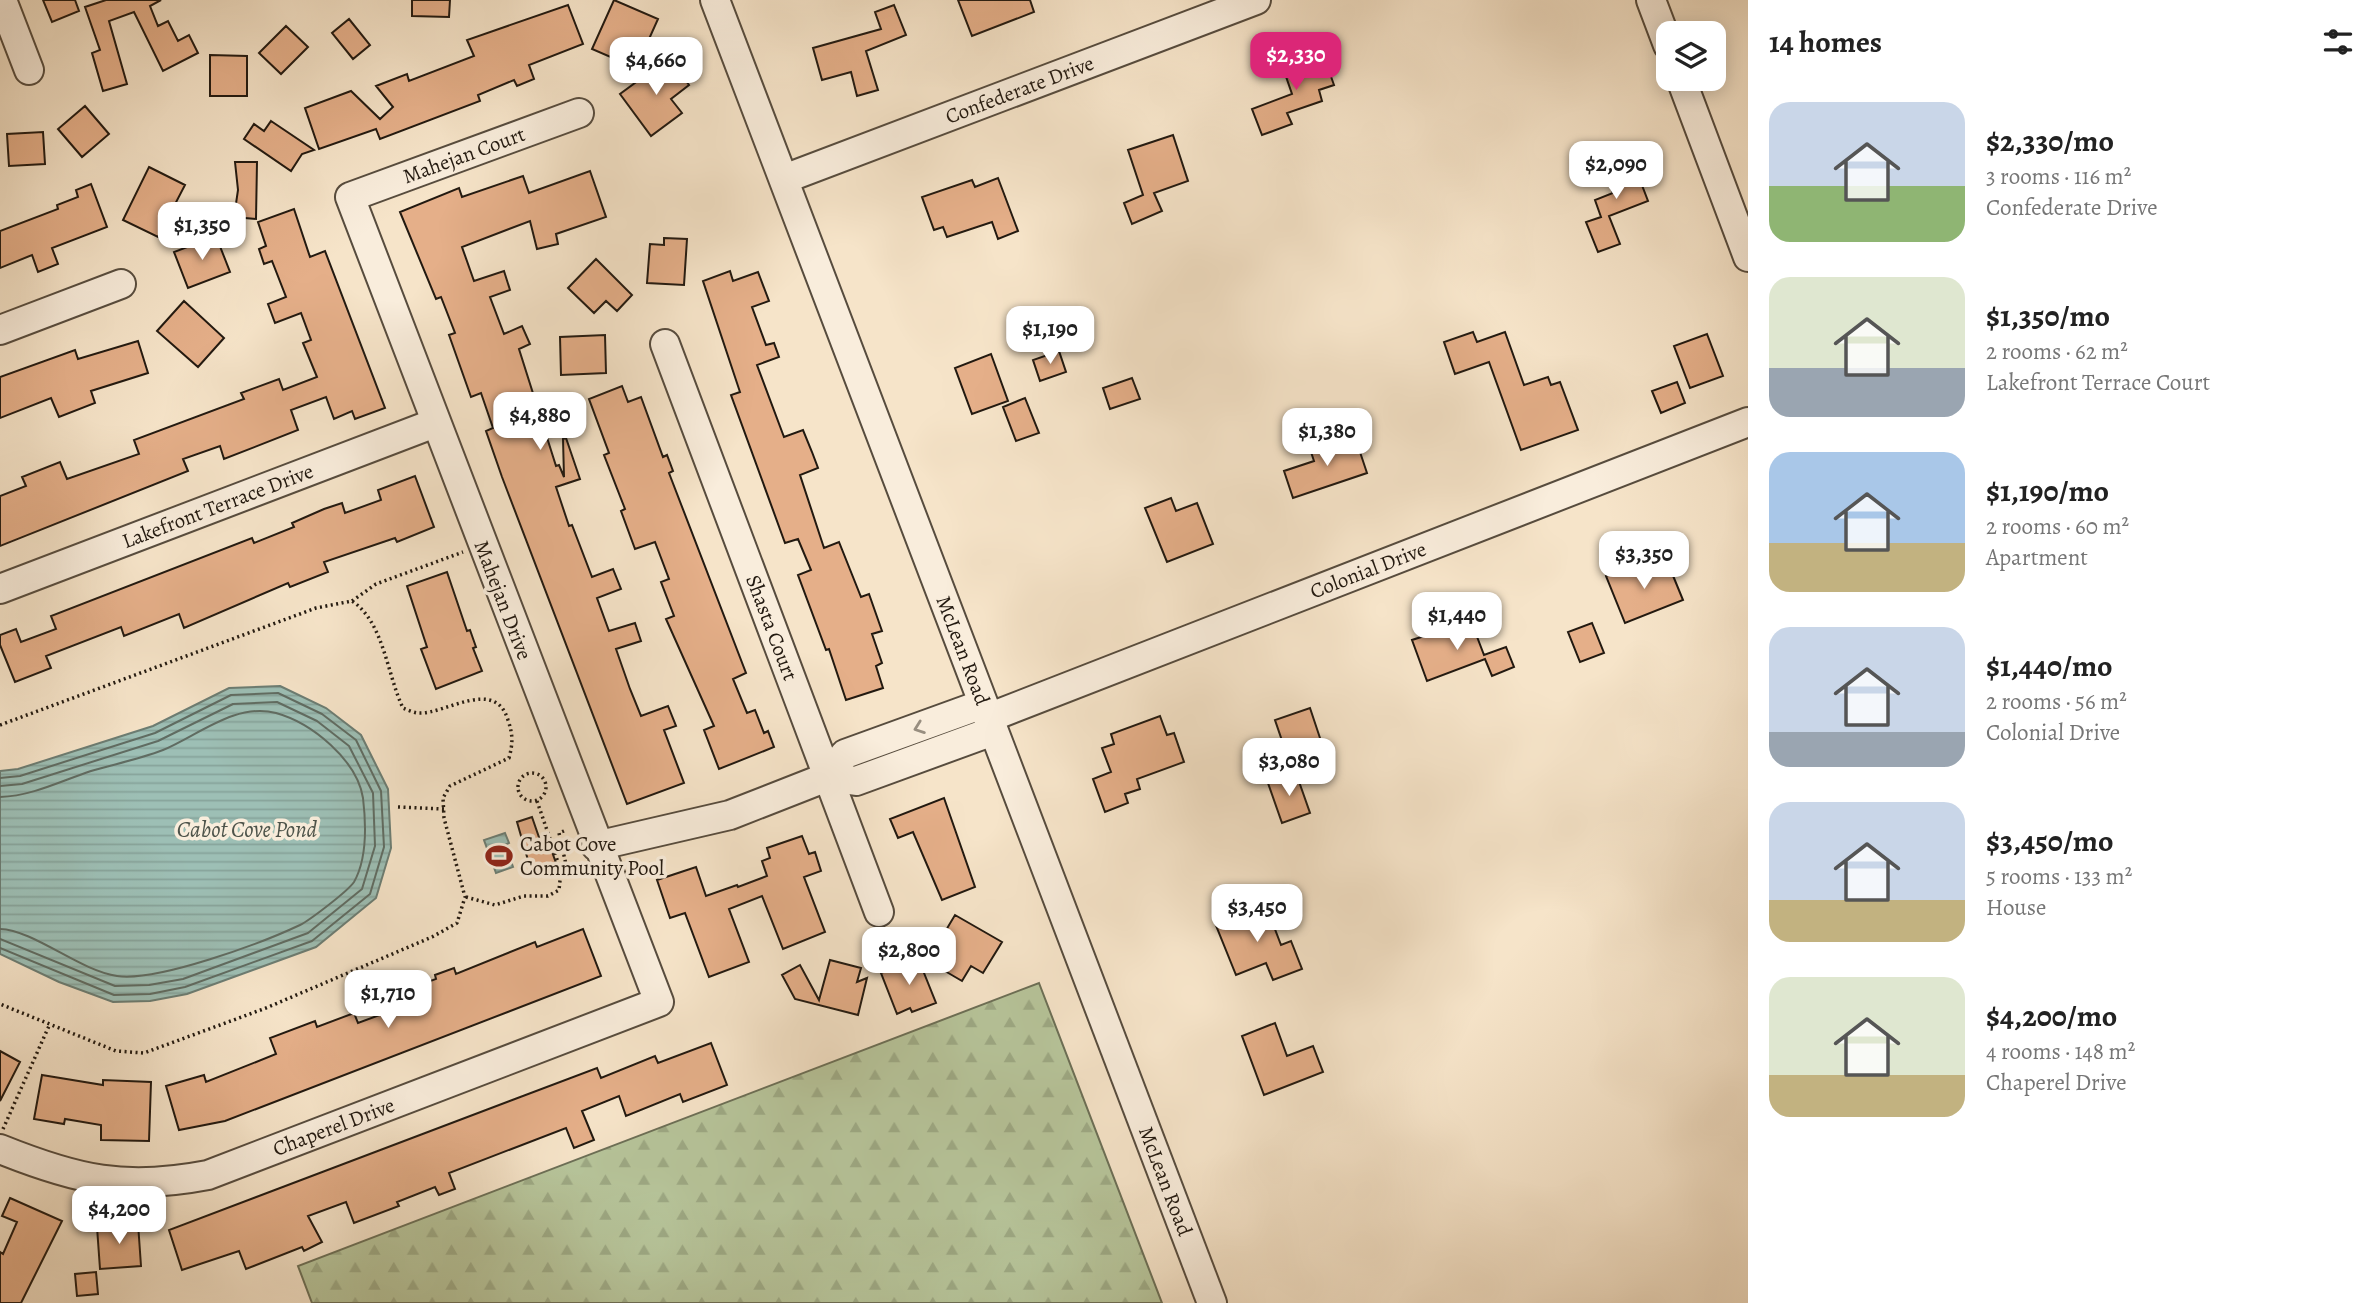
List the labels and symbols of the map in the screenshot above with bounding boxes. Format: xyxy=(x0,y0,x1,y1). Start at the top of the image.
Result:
pin: $2,330 xyxy=(1239,32,1353,92)
pin: $4,660 xyxy=(599,38,713,97)
street label: Confederate Drive xyxy=(941,49,1098,131)
street label: Mahejan Court xyxy=(399,120,529,190)
pin: $2,090 xyxy=(1559,142,1673,201)
pin: $1,350 xyxy=(145,202,259,262)
pin: $1,190 xyxy=(993,306,1107,366)
pin: $4,880 xyxy=(483,392,597,452)
pin: $1,380 xyxy=(1270,408,1384,468)
street label: Lakefront Terrace Drive xyxy=(118,457,317,555)
pin: $3,350 xyxy=(1587,532,1701,591)
street label: Colonial Drive xyxy=(1306,535,1430,605)
street label: Mahejan Drive xyxy=(467,536,539,664)
street label: Shasta Court xyxy=(739,571,804,684)
street label: McLean Road xyxy=(929,592,997,710)
pin: $1,440 xyxy=(1400,592,1514,652)
one-way arrow xyxy=(914,720,926,734)
pin: $3,080 xyxy=(1232,738,1346,798)
water label: Cabot Cove Pond xyxy=(177,814,318,845)
place label: Cabot Cove Community Pool xyxy=(520,830,664,882)
sports icon: Cabot Cove Community Pool xyxy=(484,841,514,871)
pin: $3,450 xyxy=(1200,884,1314,944)
pin: $2,800 xyxy=(852,928,966,987)
pin: $1,710 xyxy=(331,970,445,1030)
street label: Chaperel Drive xyxy=(269,1091,399,1163)
street label: McLean Road xyxy=(1132,1122,1199,1240)
pin: $4,200 xyxy=(62,1186,176,1246)

